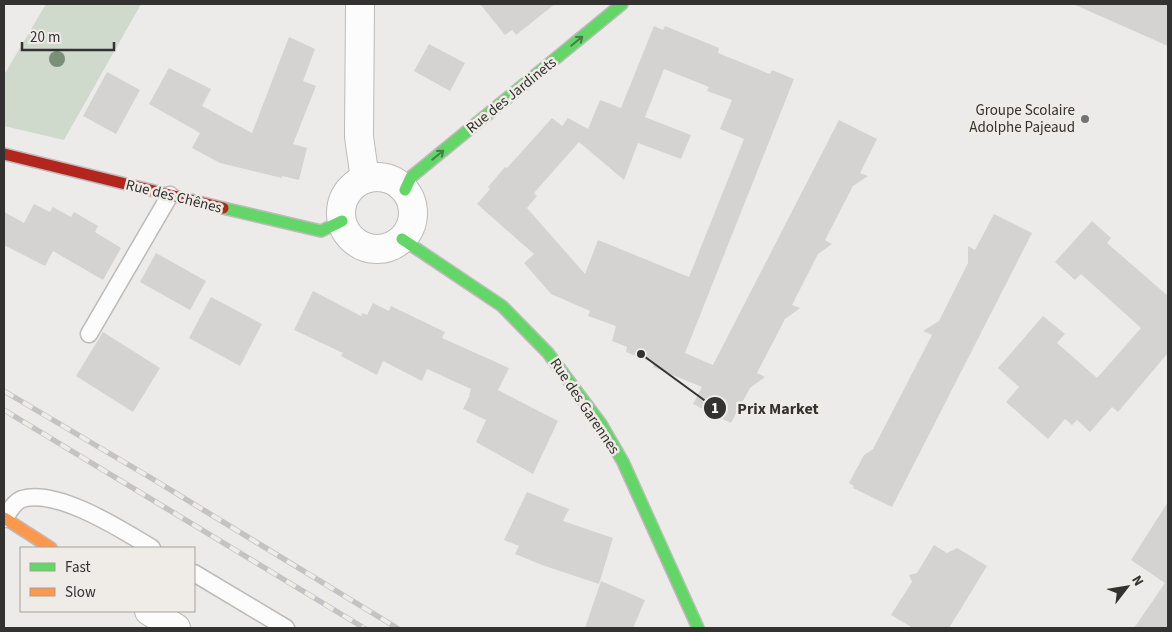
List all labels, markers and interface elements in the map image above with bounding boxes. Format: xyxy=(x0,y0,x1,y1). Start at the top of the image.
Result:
scale bar xyxy=(22,20,115,52)
text: 20 m xyxy=(30,27,60,48)
one-way arrow xyxy=(570,35,583,46)
street label: Rue des Jardinets xyxy=(462,52,561,138)
place label: Groupe Scolaire Adolphe Pajeaud xyxy=(969,100,1075,138)
marker: Groupe Scolaire Adolphe Pajeaud xyxy=(1079,113,1091,125)
one-way arrow xyxy=(431,149,444,161)
street label: Rue des Chênes xyxy=(124,174,224,219)
street label: Rue des Garennes xyxy=(545,354,625,458)
callout: Prix Market xyxy=(703,393,829,424)
text: 1 xyxy=(711,398,719,419)
text: Prix Market xyxy=(737,398,819,420)
legend xyxy=(20,547,195,612)
text: Fast xyxy=(65,557,91,578)
north arrow xyxy=(1102,562,1152,612)
text: N xyxy=(1126,572,1148,590)
text: Slow xyxy=(65,582,96,603)

